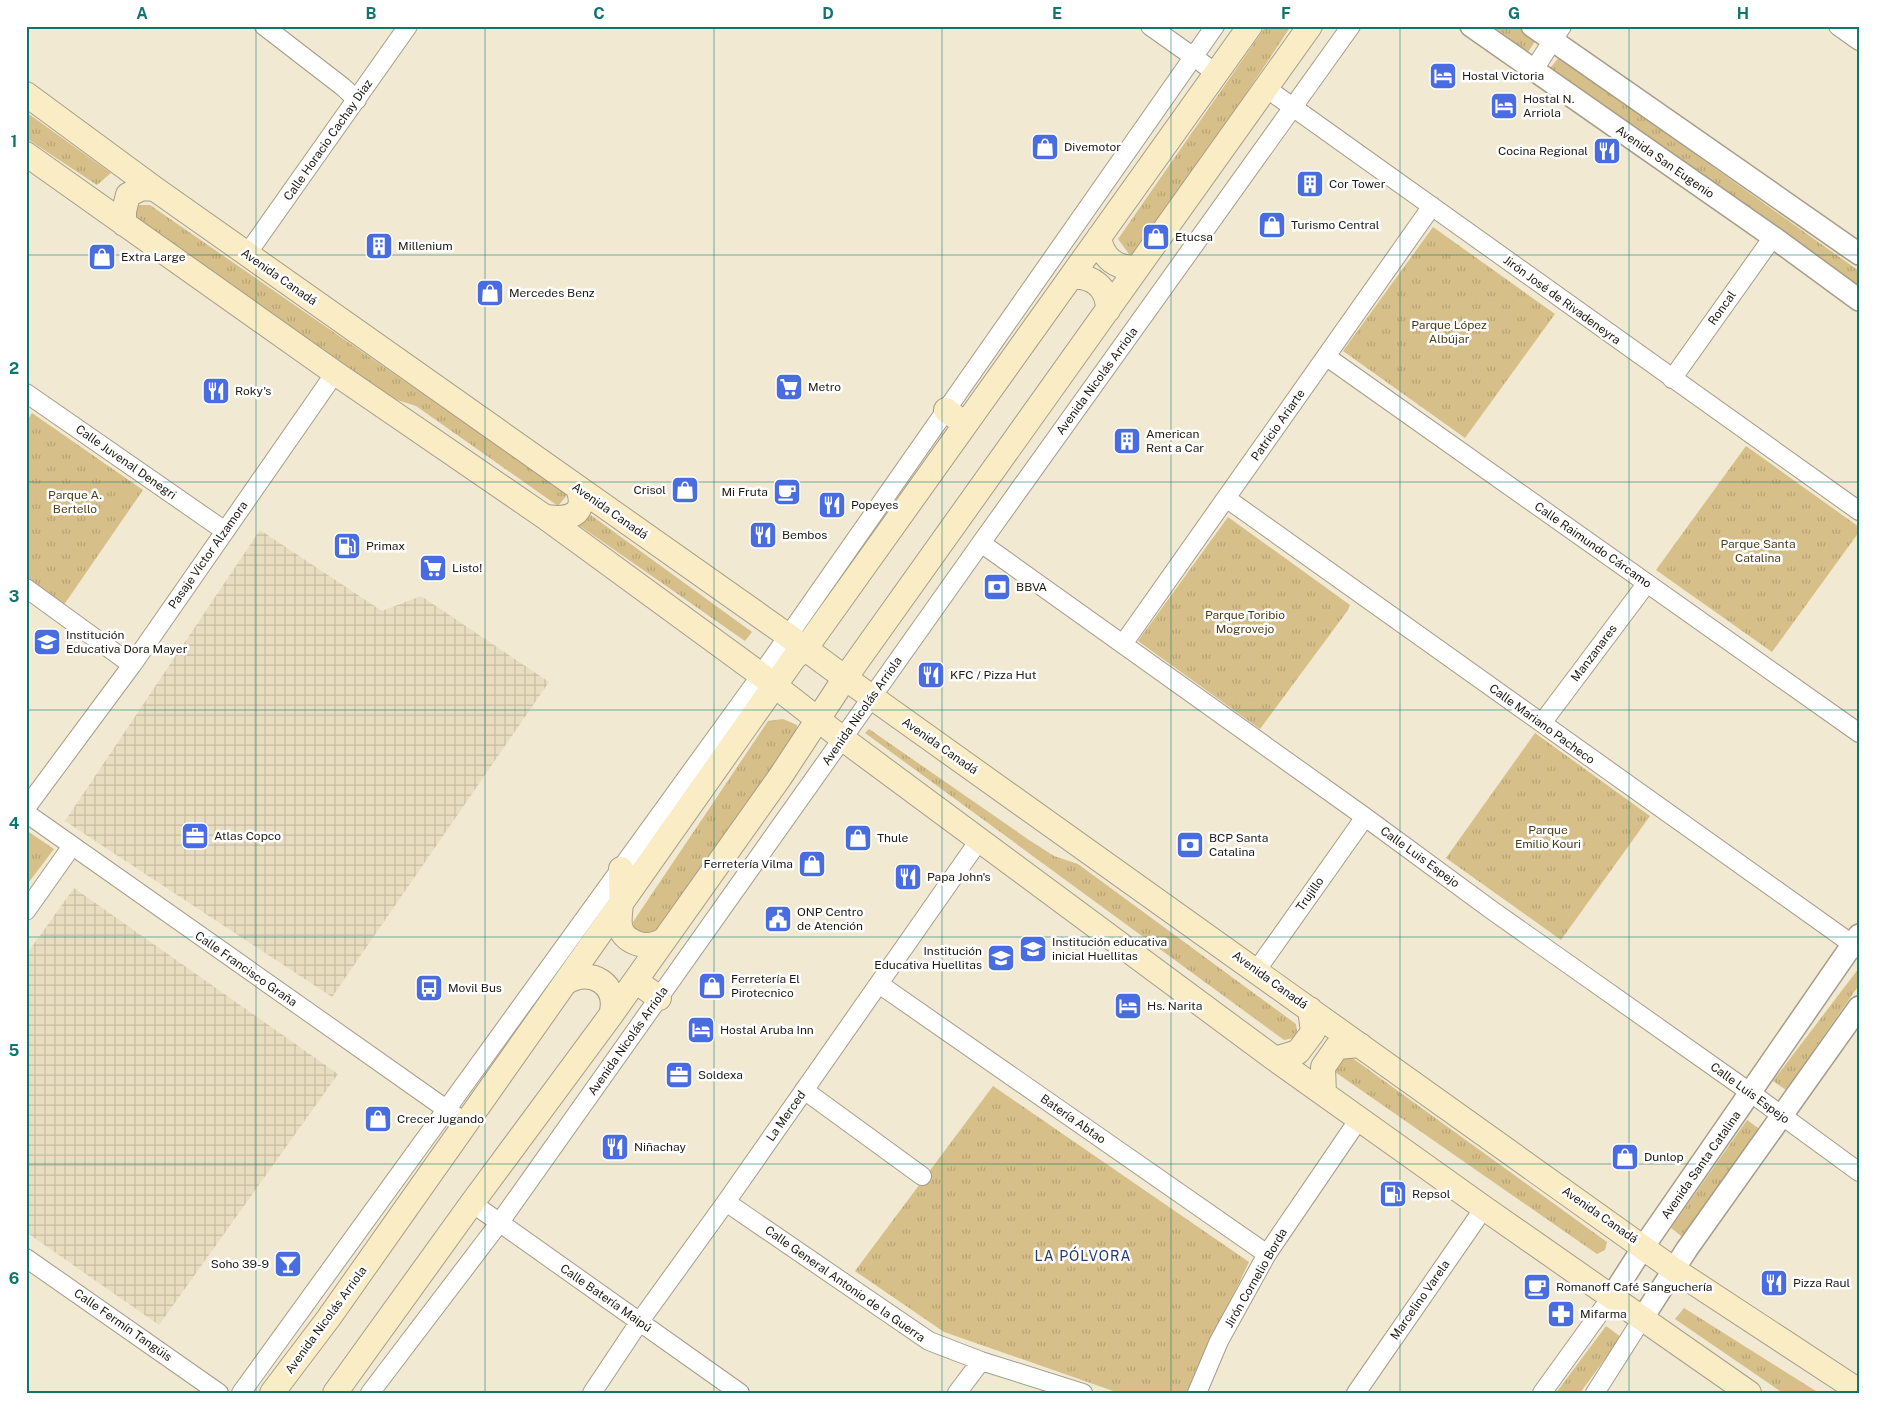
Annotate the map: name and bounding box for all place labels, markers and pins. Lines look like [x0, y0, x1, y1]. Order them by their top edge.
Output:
hotel icon: Hostal Victoria [1428, 61, 1458, 91]
place label: Hostal Victoria [1462, 69, 1544, 83]
hotel icon: Hostal N. Arriola [1489, 91, 1519, 121]
place label: Hostal N. Arriola [1523, 92, 1574, 120]
shop icon: Divemotor [1030, 132, 1060, 162]
restaurant icon: Cocina Regional [1592, 136, 1622, 166]
place label: Divemotor [1064, 140, 1121, 154]
place label: Cocina Regional [1498, 144, 1588, 158]
building icon: Cor Tower [1295, 169, 1325, 199]
place label: Cor Tower [1329, 177, 1386, 191]
shop icon: Turismo Central [1257, 210, 1287, 240]
place label: Turismo Central [1291, 218, 1380, 232]
shop icon: Etucsa [1141, 222, 1171, 252]
place label: Etucsa [1175, 230, 1213, 244]
building icon: Millenium [364, 231, 394, 261]
place label: Millenium [398, 239, 453, 253]
shop icon: Extra Large [87, 242, 117, 272]
place label: Extra Large [121, 250, 186, 264]
shop icon: Mercedes Benz [475, 278, 505, 308]
place label: Mercedes Benz [509, 286, 595, 300]
supermarket icon: Metro [774, 372, 804, 402]
restaurant icon: Roky's [201, 376, 231, 406]
place label: Metro [808, 380, 841, 394]
place label: Roky's [235, 384, 271, 398]
building icon: American Rent a Car [1112, 426, 1142, 456]
place label: American Rent a Car [1146, 427, 1204, 455]
shop icon: Crisol [670, 475, 700, 505]
cafe icon: Mi Fruta [772, 477, 802, 507]
place label: Crisol [634, 483, 666, 497]
place label: Mi Fruta [721, 485, 768, 499]
restaurant icon: Popeyes [817, 490, 847, 520]
place label: Popeyes [851, 498, 898, 512]
restaurant icon: Bembos [748, 520, 778, 550]
place label: Bembos [782, 528, 827, 542]
fuel station icon: Primax [332, 531, 362, 561]
place label: Primax [366, 539, 405, 553]
supermarket icon: Listo! [418, 553, 448, 583]
place label: Listo! [452, 561, 482, 575]
bank icon: BBVA [982, 572, 1012, 602]
place label: BBVA [1016, 580, 1048, 594]
school or university icon: Institución Educativa Dora Mayer [32, 627, 62, 657]
place label: Institución Educativa Dora Mayer [66, 628, 188, 656]
restaurant icon: KFC / Pizza Hut [916, 660, 946, 690]
place label: KFC / Pizza Hut [950, 668, 1037, 682]
office icon: Atlas Copco [180, 821, 210, 851]
shop icon: Thule [843, 823, 873, 853]
place label: Atlas Copco [214, 829, 281, 843]
bank icon: BCP Santa Catalina [1175, 830, 1205, 860]
place label: Thule [877, 831, 908, 845]
place label: BCP Santa Catalina [1209, 831, 1268, 859]
shop icon: Ferretería Vilma [797, 849, 827, 879]
place label: Ferretería Vilma [704, 857, 793, 871]
restaurant icon: Papa John's [893, 862, 923, 892]
place label: Papa John's [927, 870, 991, 884]
public building icon: ONP Centro de Atención [763, 904, 793, 934]
place label: ONP Centro de Atención [797, 905, 863, 933]
school or university icon: Institución educativa inicial Huellitas [1018, 934, 1048, 964]
place label: Institución educativa inicial Huellitas [1052, 935, 1167, 963]
school or university icon: Institución Educativa Huellitas [986, 943, 1016, 973]
place label: Institución Educativa Huellitas [874, 944, 982, 972]
shop icon: Ferretería El Pirotecnico [697, 971, 727, 1001]
place label: Ferretería El Pirotecnico [731, 972, 800, 1000]
bus stop icon: Movil Bus [414, 973, 444, 1003]
place label: Movil Bus [448, 981, 502, 995]
hotel icon: Hs. Narita [1113, 991, 1143, 1021]
place label: Hs. Narita [1147, 999, 1202, 1013]
hotel icon: Hostal Aruba Inn [686, 1015, 716, 1045]
place label: Hostal Aruba Inn [720, 1023, 814, 1037]
office icon: Soldexa [664, 1060, 694, 1090]
place label: Soldexa [698, 1068, 743, 1082]
shop icon: Crecer Jugando [363, 1104, 393, 1134]
place label: Crecer Jugando [397, 1112, 484, 1126]
restaurant icon: Niñachay [600, 1132, 630, 1162]
place label: Niñachay [634, 1140, 686, 1154]
shop icon: Dunlop [1610, 1142, 1640, 1172]
place label: Dunlop [1644, 1150, 1684, 1164]
fuel station icon: Repsol [1378, 1179, 1408, 1209]
place label: Repsol [1412, 1187, 1451, 1201]
bar icon: Soho 39-9 [273, 1249, 303, 1279]
place label: Soho 39-9 [211, 1257, 269, 1271]
restaurant icon: Pizza Raul [1759, 1268, 1789, 1298]
cafe icon: Romanoff Café Sanguchería [1522, 1272, 1552, 1302]
place label: Pizza Raul [1793, 1276, 1851, 1290]
place label: Romanoff Café Sanguchería [1556, 1280, 1712, 1294]
pharmacy icon: Mifarma [1546, 1299, 1576, 1329]
place label: Mifarma [1580, 1307, 1627, 1321]

